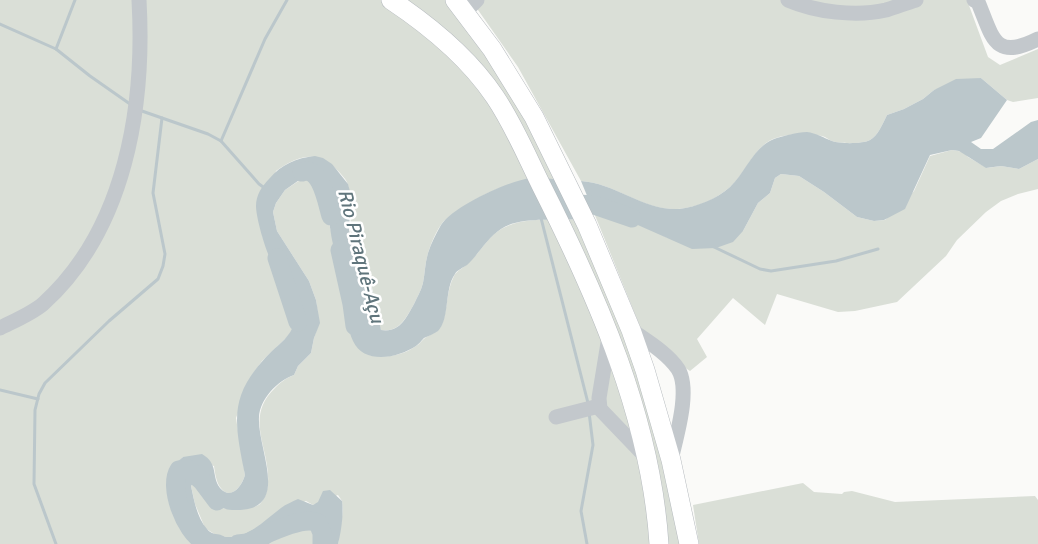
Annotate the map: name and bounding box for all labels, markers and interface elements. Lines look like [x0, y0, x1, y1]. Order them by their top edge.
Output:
water label: Rio Piraquê-Açu [332, 186, 390, 327]

